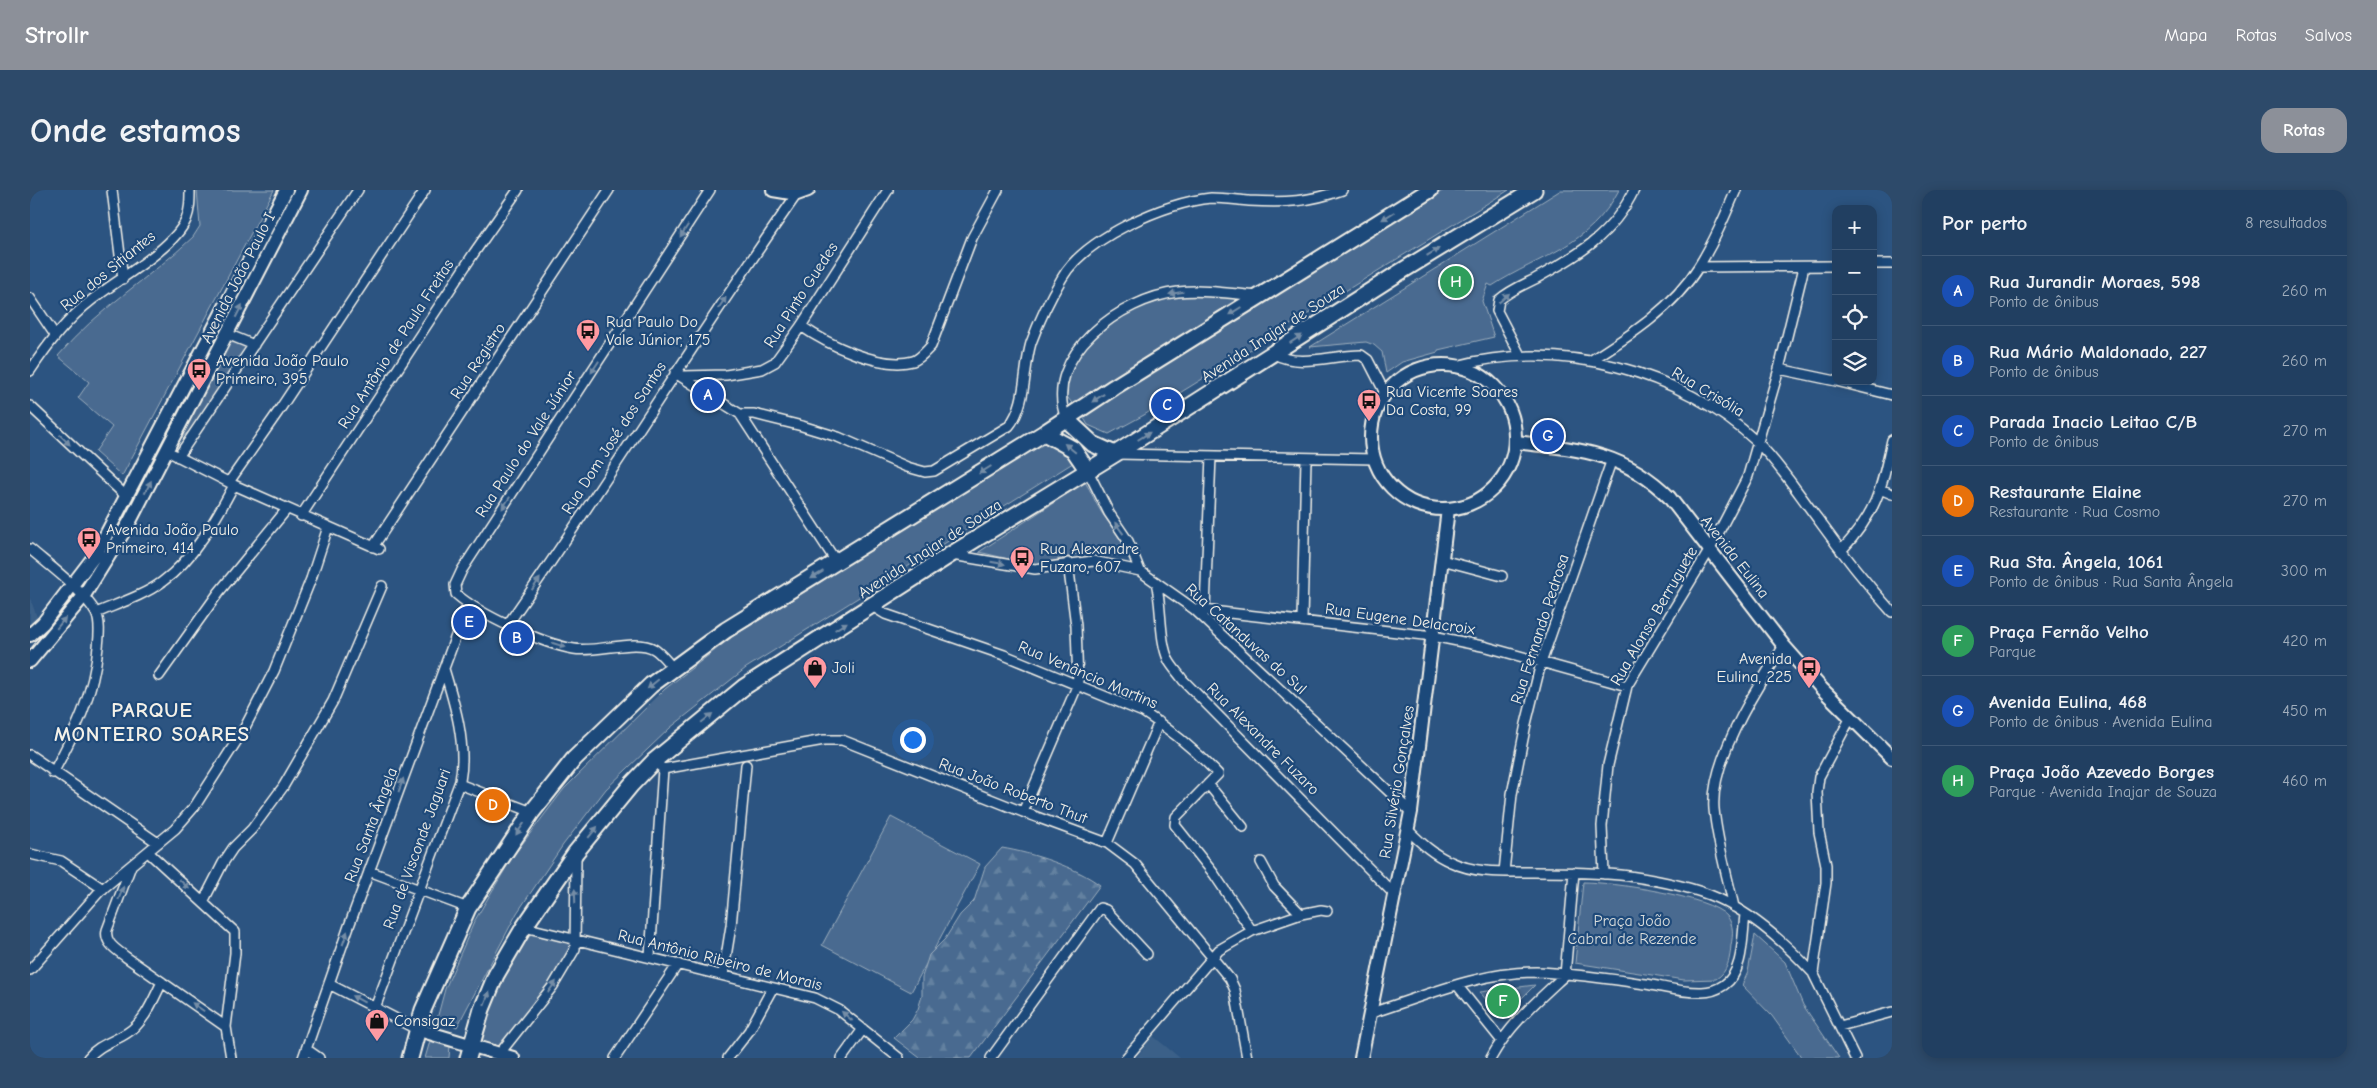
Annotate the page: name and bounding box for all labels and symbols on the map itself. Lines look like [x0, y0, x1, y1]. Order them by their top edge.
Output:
street label: Avenida João Paulo I [197, 210, 279, 346]
one-way arrow [1382, 211, 1395, 220]
one-way arrow [679, 224, 689, 237]
street label: Rua dos Sitiantes [57, 227, 159, 315]
street label: Rua Pinto Guedes [760, 239, 842, 351]
one-way arrow [1426, 247, 1440, 256]
street label: Rua Antônio de Paula Freitas [335, 256, 458, 432]
pin: H [1440, 263, 1472, 301]
street label: Avenida Inajar de Souza [1198, 280, 1348, 386]
one-way arrow [1167, 290, 1183, 298]
one-way arrow [1498, 292, 1510, 303]
one-way arrow [717, 296, 726, 309]
one-way arrow [235, 304, 243, 319]
one-way arrow [1229, 306, 1242, 316]
place label: Rua Paulo Do Vale Júnior, 175 [606, 313, 711, 349]
bus stop icon: Rua Paulo Do Vale Júnior, 175 [575, 318, 601, 352]
street label: Rua Registro [447, 320, 509, 402]
one-way arrow [1289, 335, 1303, 344]
place label: Avenida João Paulo Primeiro, 395 [216, 352, 349, 388]
bus stop icon: Avenida João Paulo Primeiro, 395 [186, 357, 212, 391]
street label: Rua Dom José dos Santos [558, 358, 670, 518]
one-way arrow [590, 360, 599, 373]
street label: Rua Crisólia [1668, 363, 1748, 421]
street label: Rua Paulo do Vale Júnior [472, 367, 581, 521]
pin: A [692, 376, 724, 414]
place label: Rua Vicente Soares Da Costa, 99 [1386, 383, 1518, 419]
pin: C [1151, 386, 1183, 424]
bus stop icon: Rua Vicente Soares Da Costa, 99 [1356, 388, 1382, 422]
one-way arrow [1091, 393, 1105, 403]
pin: G [1532, 417, 1564, 455]
one-way arrow [1137, 431, 1151, 440]
one-way arrow [59, 434, 71, 446]
one-way arrow [1064, 442, 1077, 453]
one-way arrow [978, 466, 991, 475]
one-way arrow [144, 479, 152, 494]
one-way arrow [501, 496, 510, 509]
street label: Avenida Inajar de Souza [855, 496, 1005, 602]
street label: Avenida Eulina [1697, 512, 1773, 602]
place label: Avenida João Paulo Primeiro, 414 [106, 521, 239, 557]
one-way arrow [1113, 522, 1124, 535]
bus stop icon: Avenida João Paulo Primeiro, 414 [76, 526, 102, 560]
place label: Rua Alexandre Fuzaro, 607 [1040, 540, 1139, 576]
street label: Rua Alonso Berruguete [1607, 543, 1701, 689]
bus stop icon: Rua Alexandre Fuzaro, 607 [1009, 545, 1035, 579]
street label: Rua Fernando Pedrosa [1507, 552, 1573, 706]
one-way arrow [991, 560, 1007, 568]
one-way arrow [811, 570, 824, 579]
one-way arrow [531, 577, 541, 591]
street label: Rua Catanduvas do Sul [1182, 580, 1310, 698]
street label: Rua Eugene Delacroix [1324, 600, 1477, 638]
pin: E [453, 603, 485, 641]
one-way arrow [56, 617, 66, 630]
pin: B [501, 619, 533, 657]
one-way arrow [834, 621, 848, 631]
street label: Rua Venâncio Martins [1016, 637, 1161, 713]
one-way arrow [552, 642, 567, 650]
place label: Avenida Eulina, 225 [1717, 650, 1792, 686]
shop icon: Joli [802, 655, 828, 689]
bus stop icon: Avenida Eulina, 225 [1796, 655, 1822, 689]
place label: Joli [832, 659, 855, 677]
one-way arrow [647, 678, 659, 689]
street label: Rua Alexandre Fuzaro [1203, 679, 1323, 799]
district label: PARQUE MONTEIRO SOARES [54, 698, 250, 746]
street label: Rua Silvério Gonçalves [1376, 704, 1418, 860]
one-way arrow [700, 712, 713, 723]
your location [900, 727, 926, 753]
street label: Rua João Roberto Thut [936, 754, 1090, 828]
street label: Rua Santa Ângela [340, 765, 401, 885]
street label: Rua de Visconde Jaguari [380, 766, 454, 932]
one-way arrow [398, 778, 406, 793]
pin: D [477, 786, 509, 824]
one-way arrow [515, 822, 525, 836]
one-way arrow [587, 826, 598, 839]
one-way arrow [178, 878, 190, 890]
one-way arrow [117, 885, 125, 900]
one-way arrow [570, 887, 578, 903]
park label: Praça João Cabral de Rezende [1568, 912, 1696, 948]
street label: Rua Antônio Ribeiro de Morais [616, 926, 824, 994]
one-way arrow [342, 930, 349, 945]
one-way arrow [547, 980, 557, 994]
pin: F [1487, 982, 1519, 1020]
one-way arrow [483, 990, 491, 1005]
one-way arrow [350, 995, 365, 1003]
one-way arrow [191, 1002, 205, 1012]
shop icon: Consigaz [364, 1008, 390, 1042]
one-way arrow [841, 1011, 854, 1022]
place label: Consigaz [394, 1012, 455, 1030]

